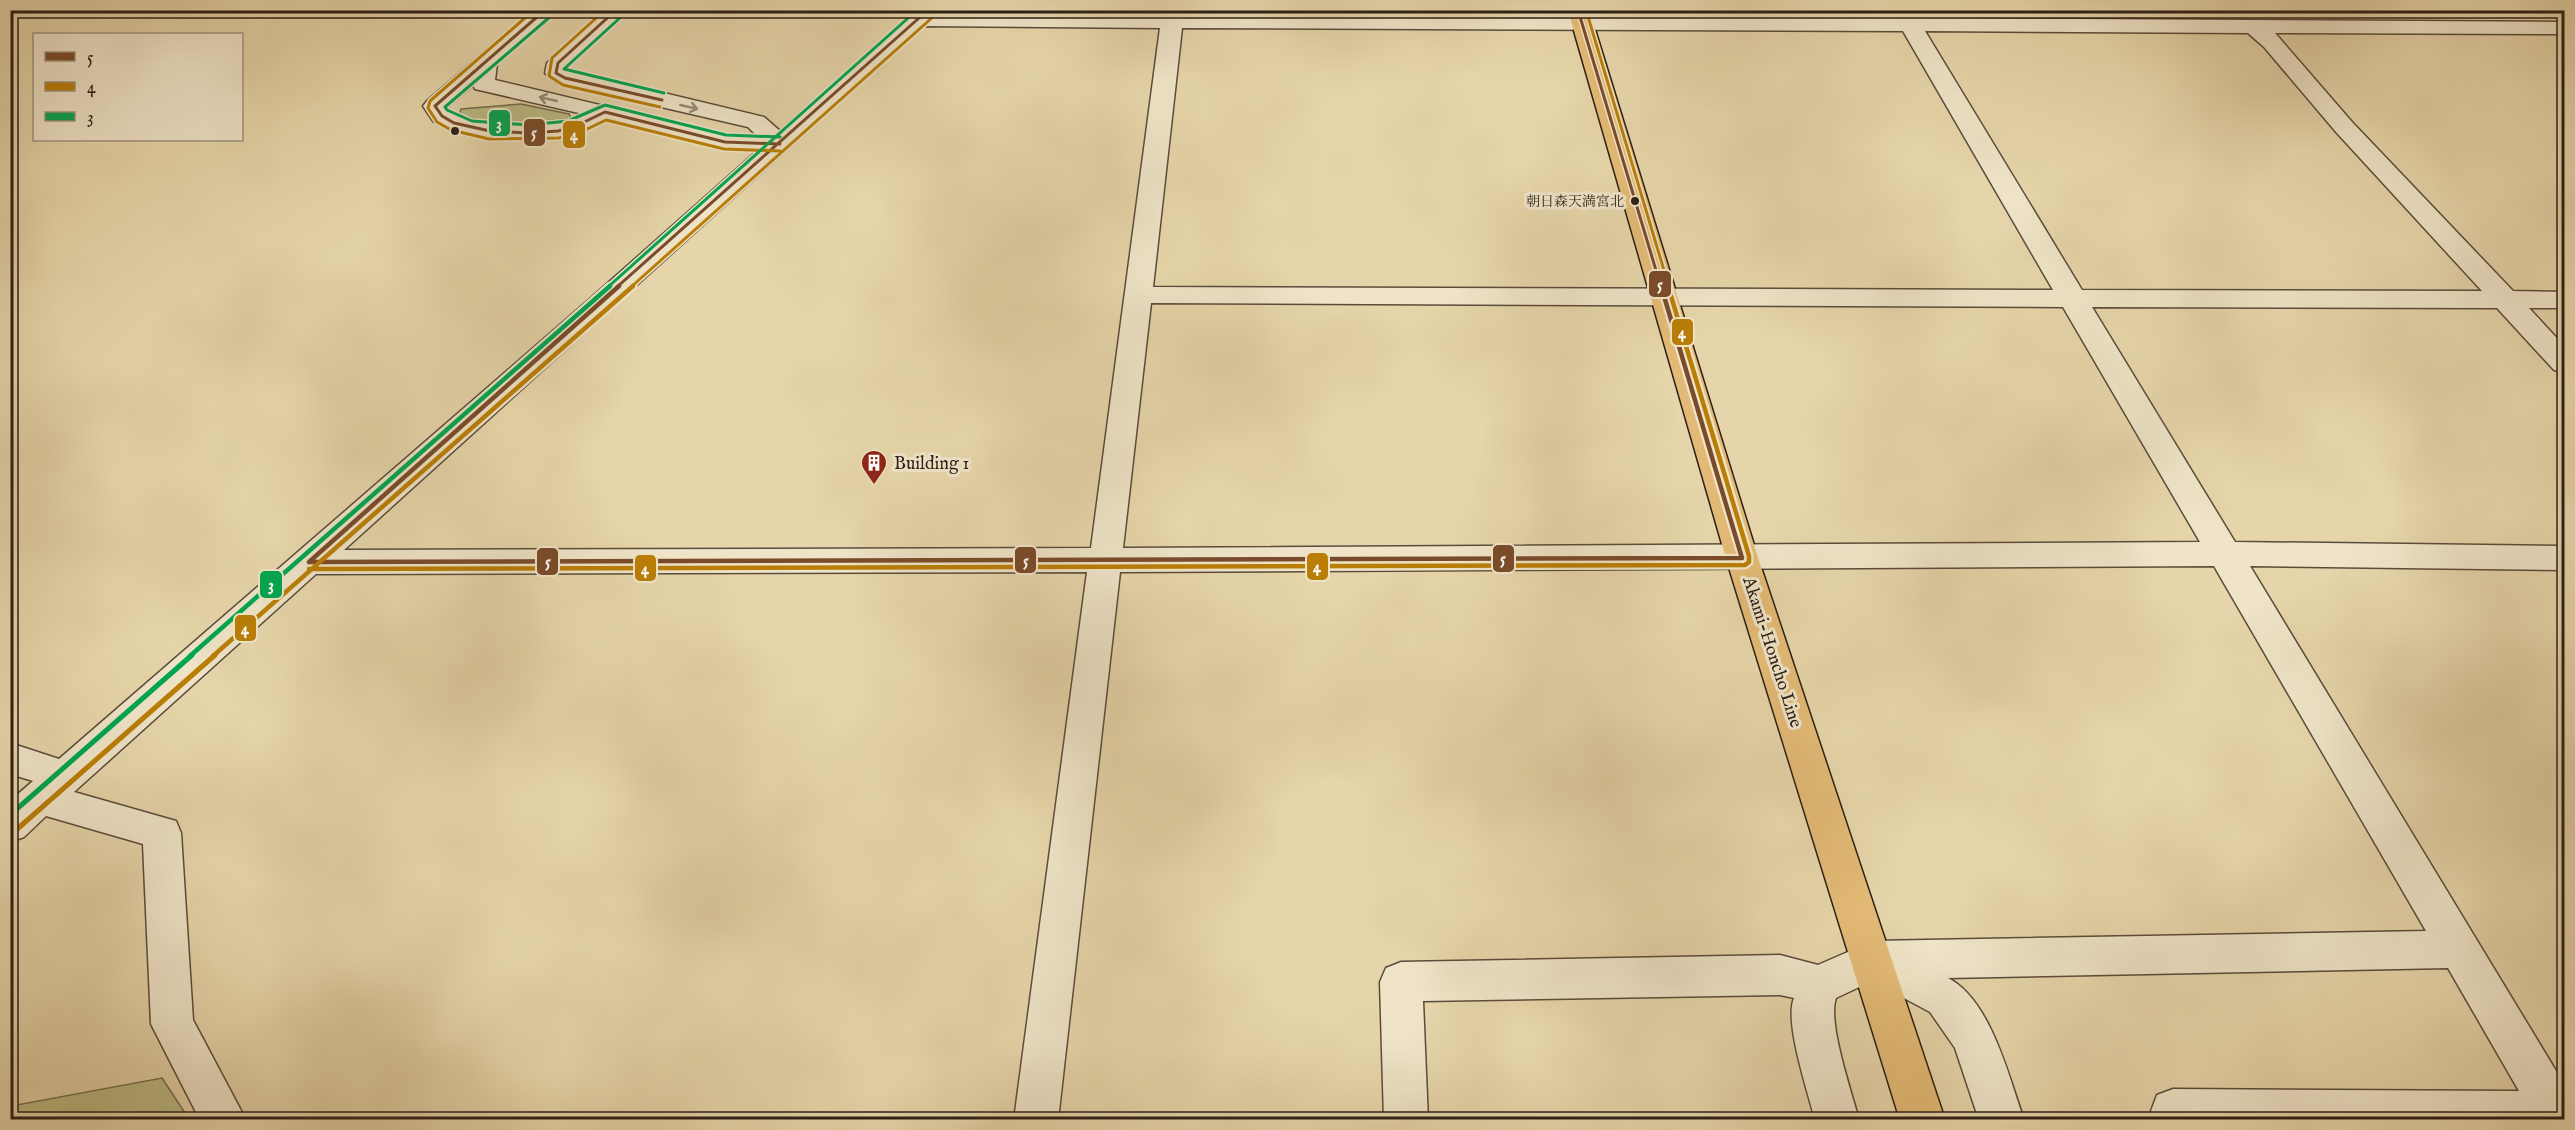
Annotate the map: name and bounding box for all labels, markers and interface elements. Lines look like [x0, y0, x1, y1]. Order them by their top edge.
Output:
legend [33, 33, 243, 141]
text: 5 [87, 47, 94, 70]
text: 4 [87, 77, 96, 100]
one-way arrow [539, 93, 559, 104]
one-way arrow [679, 101, 698, 113]
text: 3 [87, 107, 94, 130]
line badge: 3 [488, 109, 511, 137]
text: 3 [496, 115, 502, 135]
line badge: 5 [523, 118, 546, 147]
line badge: 4 [562, 120, 586, 149]
text: 5 [531, 124, 537, 144]
unlabelled marker [449, 125, 461, 137]
text: 4 [570, 126, 579, 146]
place label: 朝日森天満宮北 [1526, 193, 1624, 211]
marker: 朝日森天満宮北 [1629, 195, 1641, 207]
line badge: 5 [1648, 270, 1672, 298]
text: 5 [1657, 276, 1663, 296]
line badge: 4 [1671, 318, 1694, 346]
text: 4 [1678, 324, 1687, 344]
building icon: Building 1 [859, 448, 889, 486]
place label: Building 1 [894, 453, 969, 476]
line badge: 5 [1492, 544, 1515, 573]
line badge: 5 [1014, 546, 1037, 574]
line badge: 5 [536, 547, 559, 576]
text: 5 [1500, 550, 1506, 570]
text: 5 [1023, 552, 1029, 572]
line badge: 4 [1306, 552, 1329, 581]
text: 5 [545, 553, 551, 573]
line badge: 4 [634, 554, 657, 582]
text: 4 [1313, 558, 1322, 578]
text: 4 [641, 560, 650, 580]
line badge: 3 [259, 570, 283, 599]
street label: Akami-Honcho Line [1736, 573, 1807, 731]
text: 3 [268, 576, 274, 596]
line badge: 4 [234, 614, 257, 642]
text: 4 [241, 620, 250, 640]

